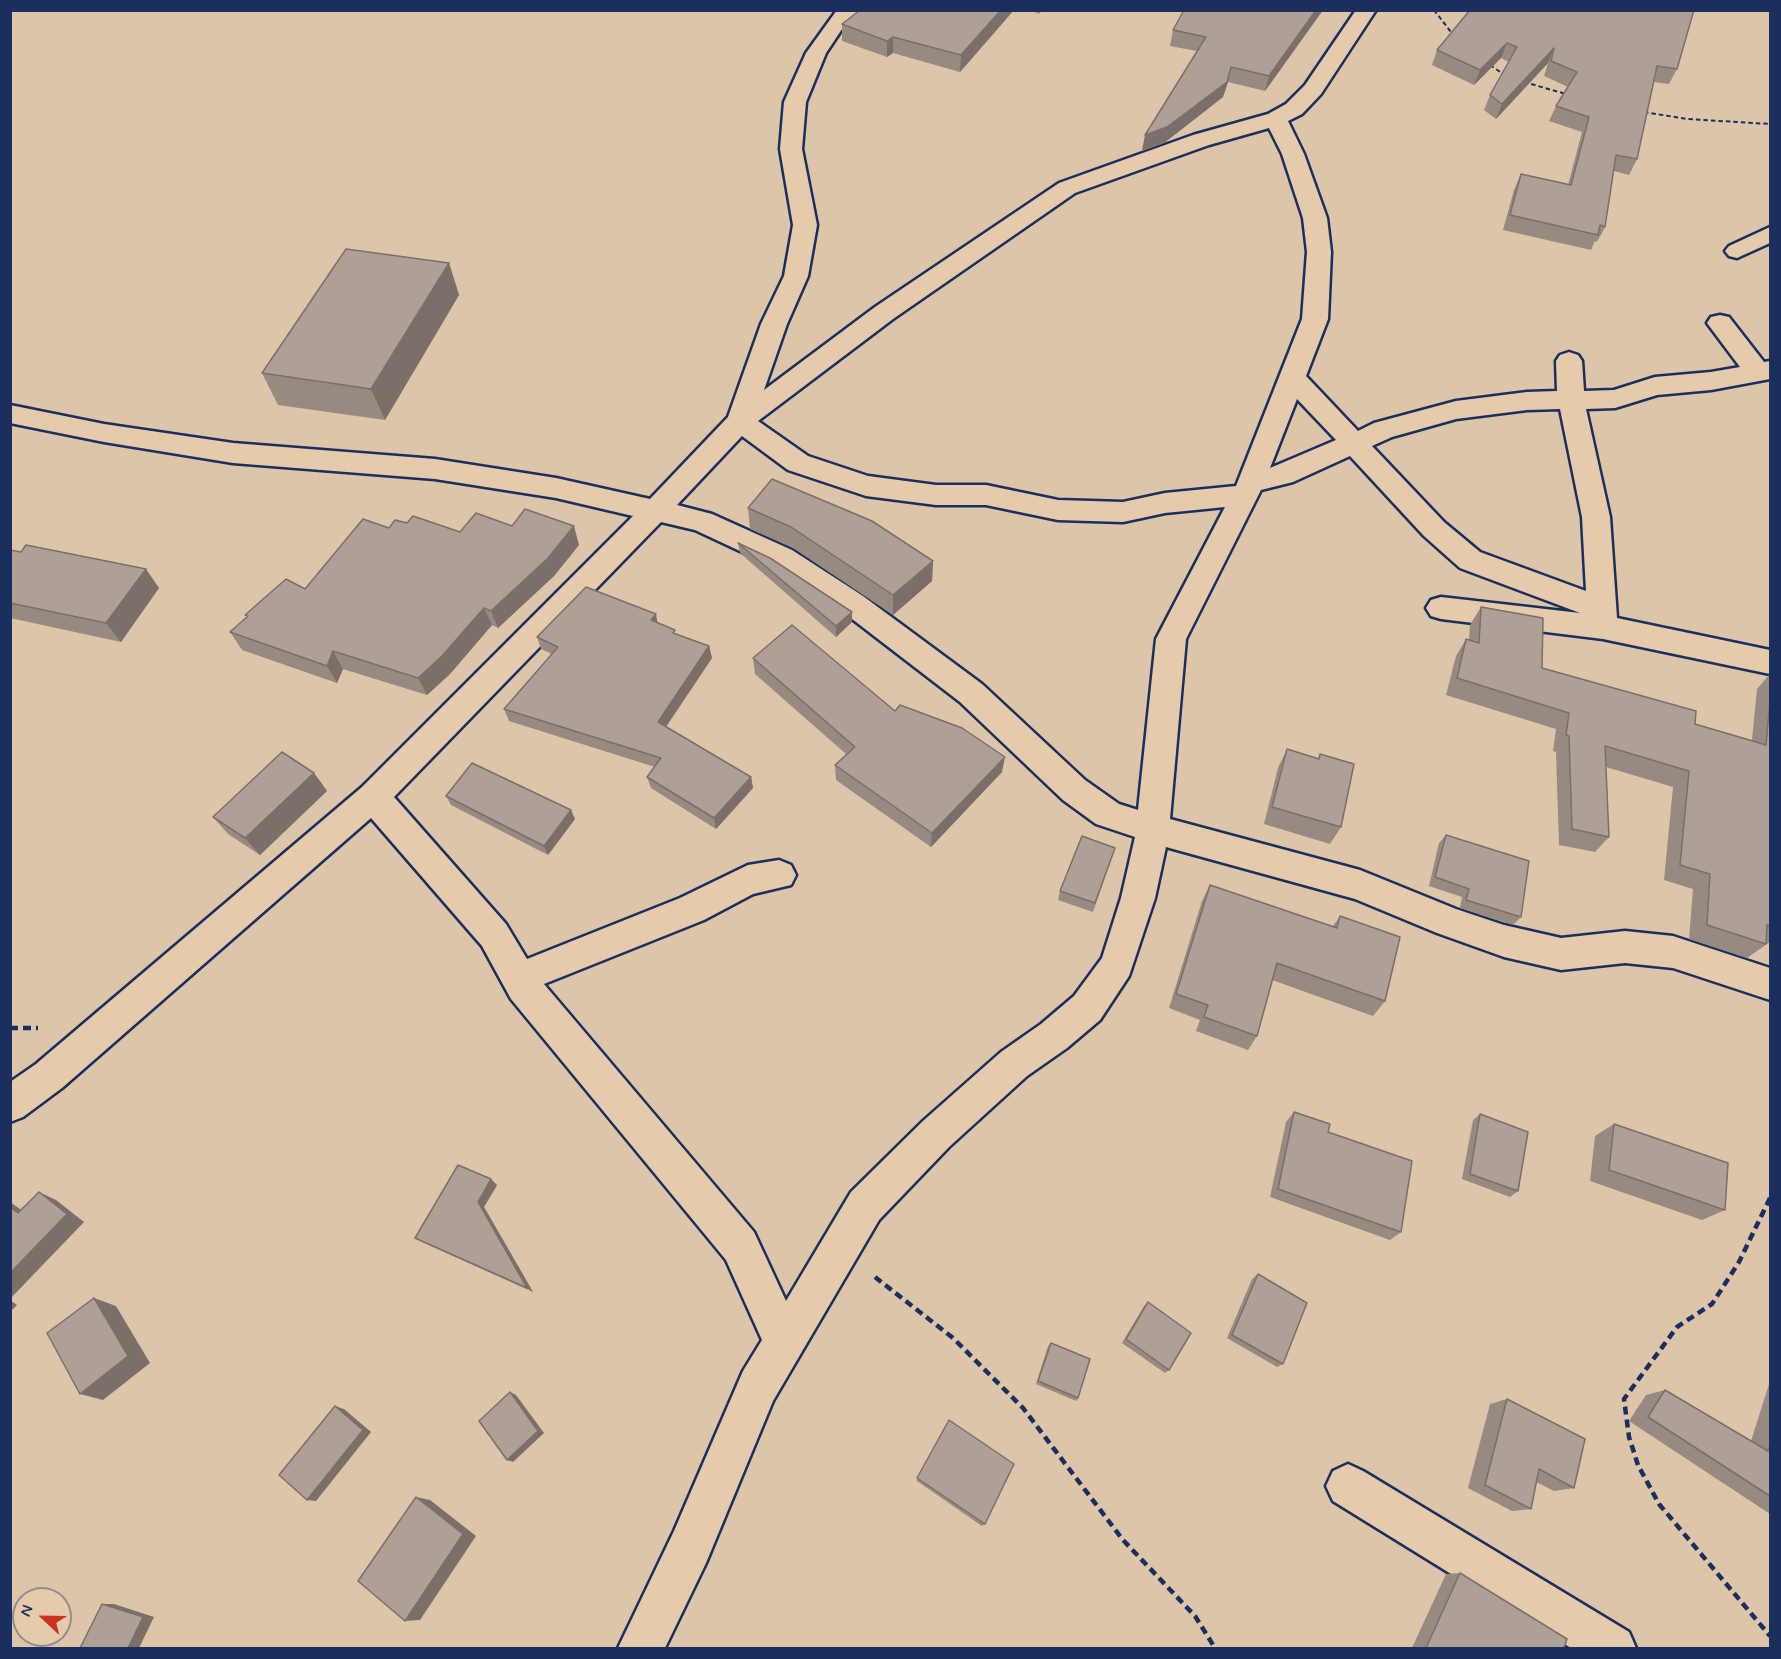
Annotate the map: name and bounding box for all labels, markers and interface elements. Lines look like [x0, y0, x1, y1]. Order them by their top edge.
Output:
north arrow [12, 1587, 72, 1647]
text: N [15, 1602, 38, 1620]

